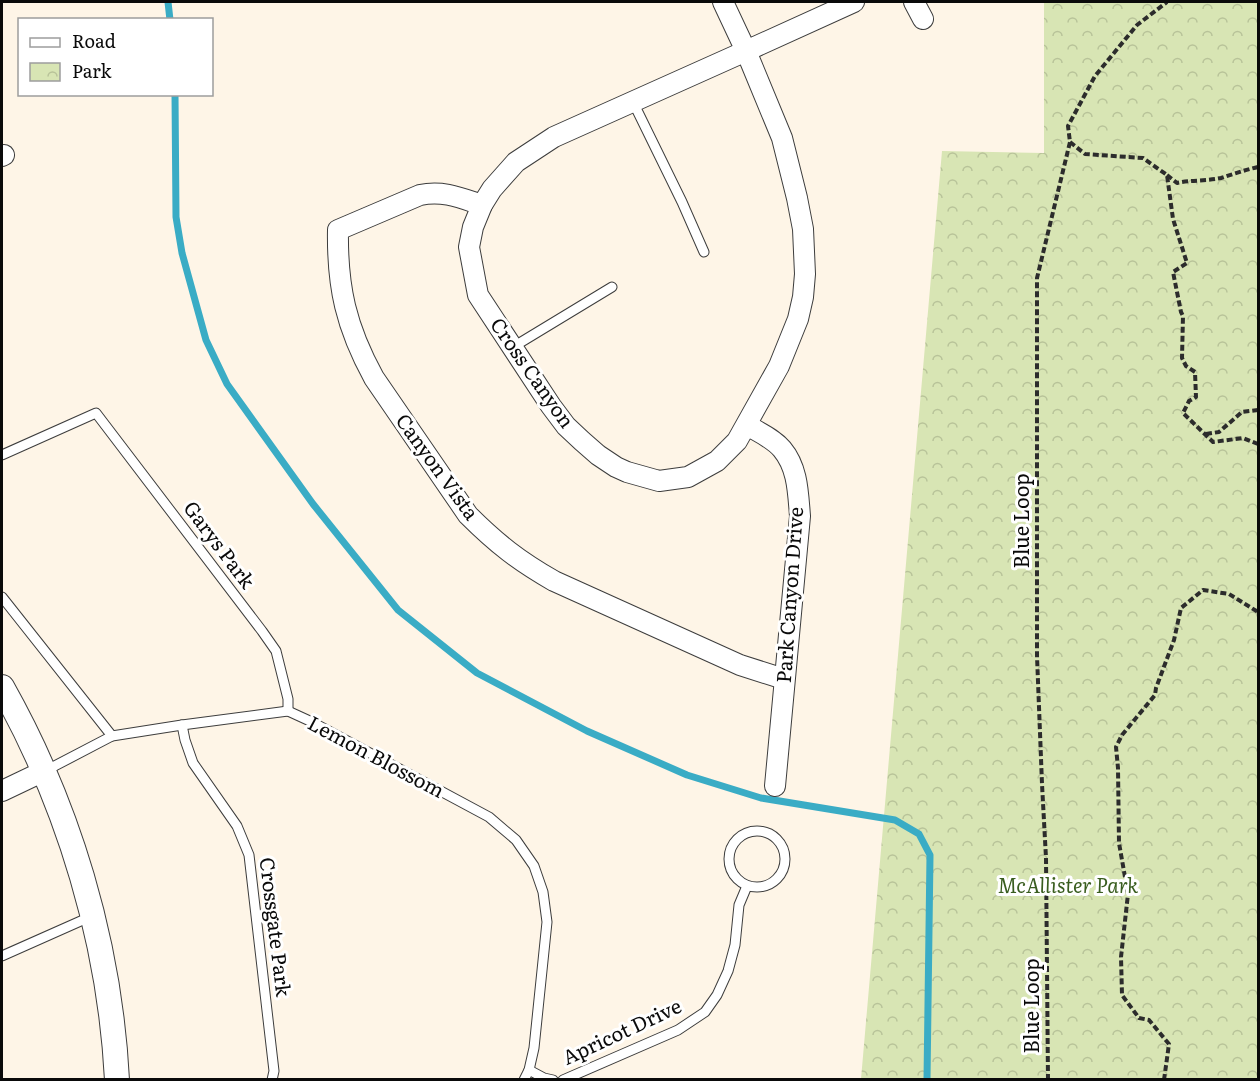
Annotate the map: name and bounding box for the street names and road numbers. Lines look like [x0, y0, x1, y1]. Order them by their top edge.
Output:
street label: Cross Canyon [484, 310, 583, 433]
street label: Canyon Vista [390, 406, 488, 525]
street label: Blue Loop [1005, 474, 1035, 568]
street label: Garys Park [178, 494, 264, 595]
street label: Park Canyon Drive [767, 506, 809, 684]
street label: Lemon Blossom [303, 707, 451, 804]
street label: Crossgate Park [254, 855, 301, 999]
street label: Blue Loop [1015, 959, 1045, 1053]
street label: Apricot Drive [557, 989, 686, 1071]

